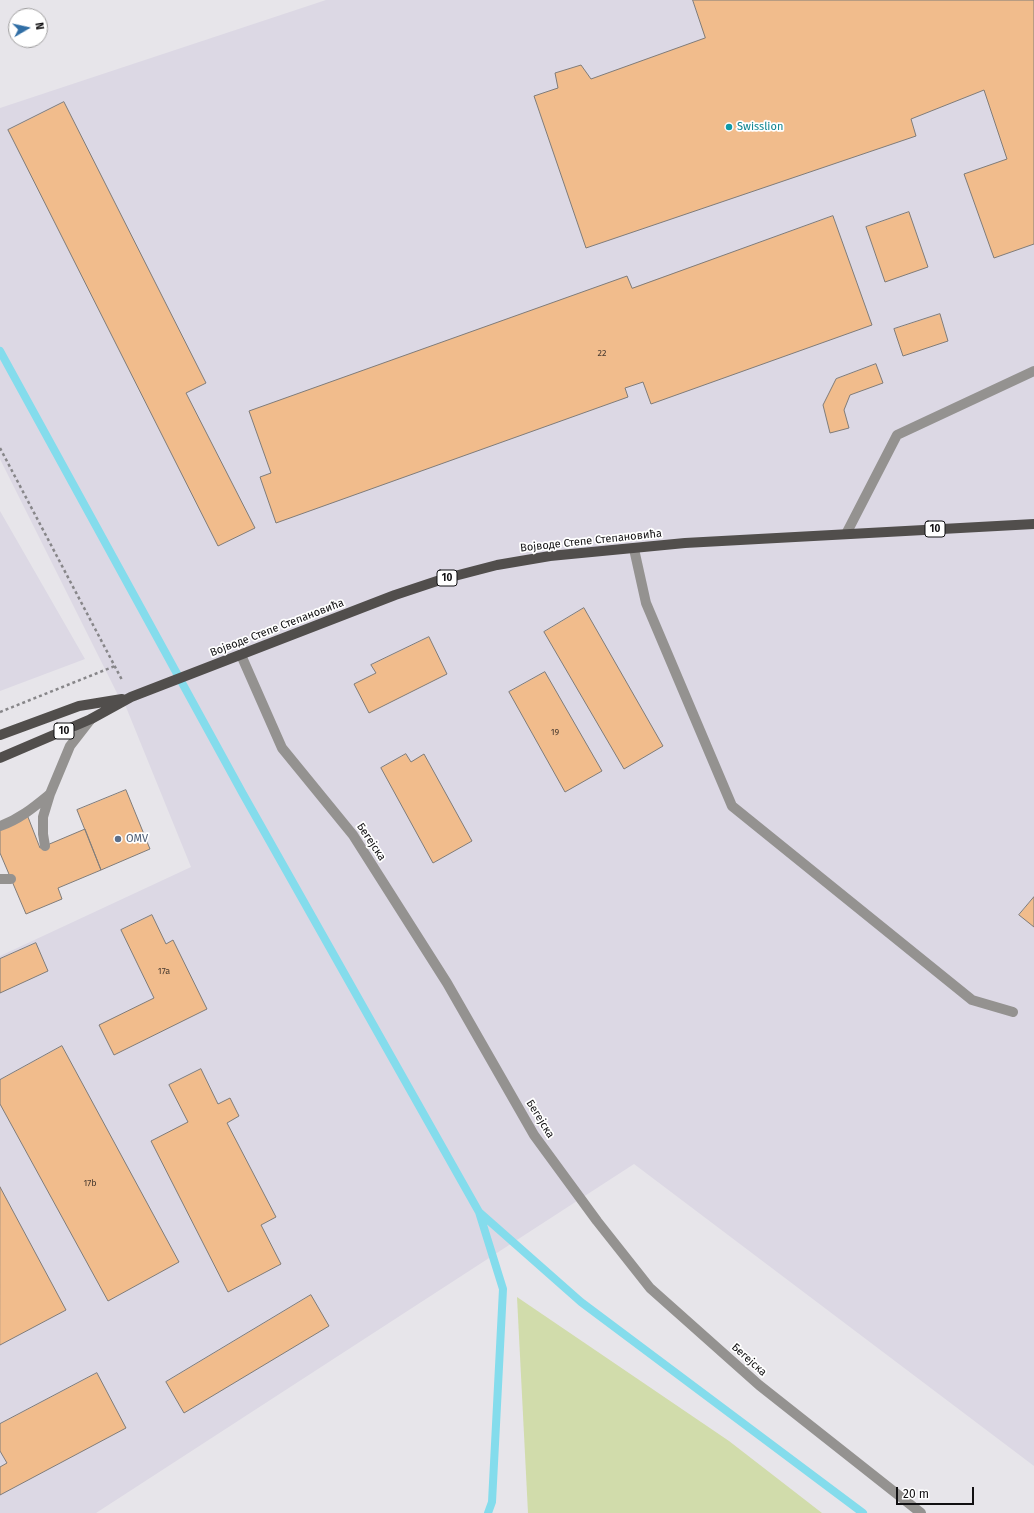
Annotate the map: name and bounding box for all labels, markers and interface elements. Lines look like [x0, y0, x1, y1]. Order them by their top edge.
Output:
north arrow [8, 8, 48, 48]
text: N [32, 22, 46, 31]
place label: Swisslion [737, 120, 783, 134]
marker: Swisslion [724, 122, 734, 132]
house number: 22 [598, 348, 606, 358]
road number: 10 [925, 521, 945, 537]
street label: Војводе Степе Степановића [520, 527, 662, 555]
road number: 10 [437, 570, 457, 586]
street label: Војводе Степе Степановића [208, 596, 346, 660]
road number: 10 [54, 723, 74, 739]
house number: 19 [551, 727, 559, 737]
street label: Бегејска [354, 821, 388, 863]
place label: OMV [126, 832, 148, 846]
marker: OMV [113, 834, 123, 844]
house number: 17a [158, 966, 170, 976]
street label: Бегејска [523, 1097, 557, 1141]
house number: 17b [83, 1178, 97, 1188]
street label: Бегејска [729, 1341, 769, 1379]
scale bar [898, 1479, 976, 1505]
text: 20 m [903, 1487, 929, 1501]

